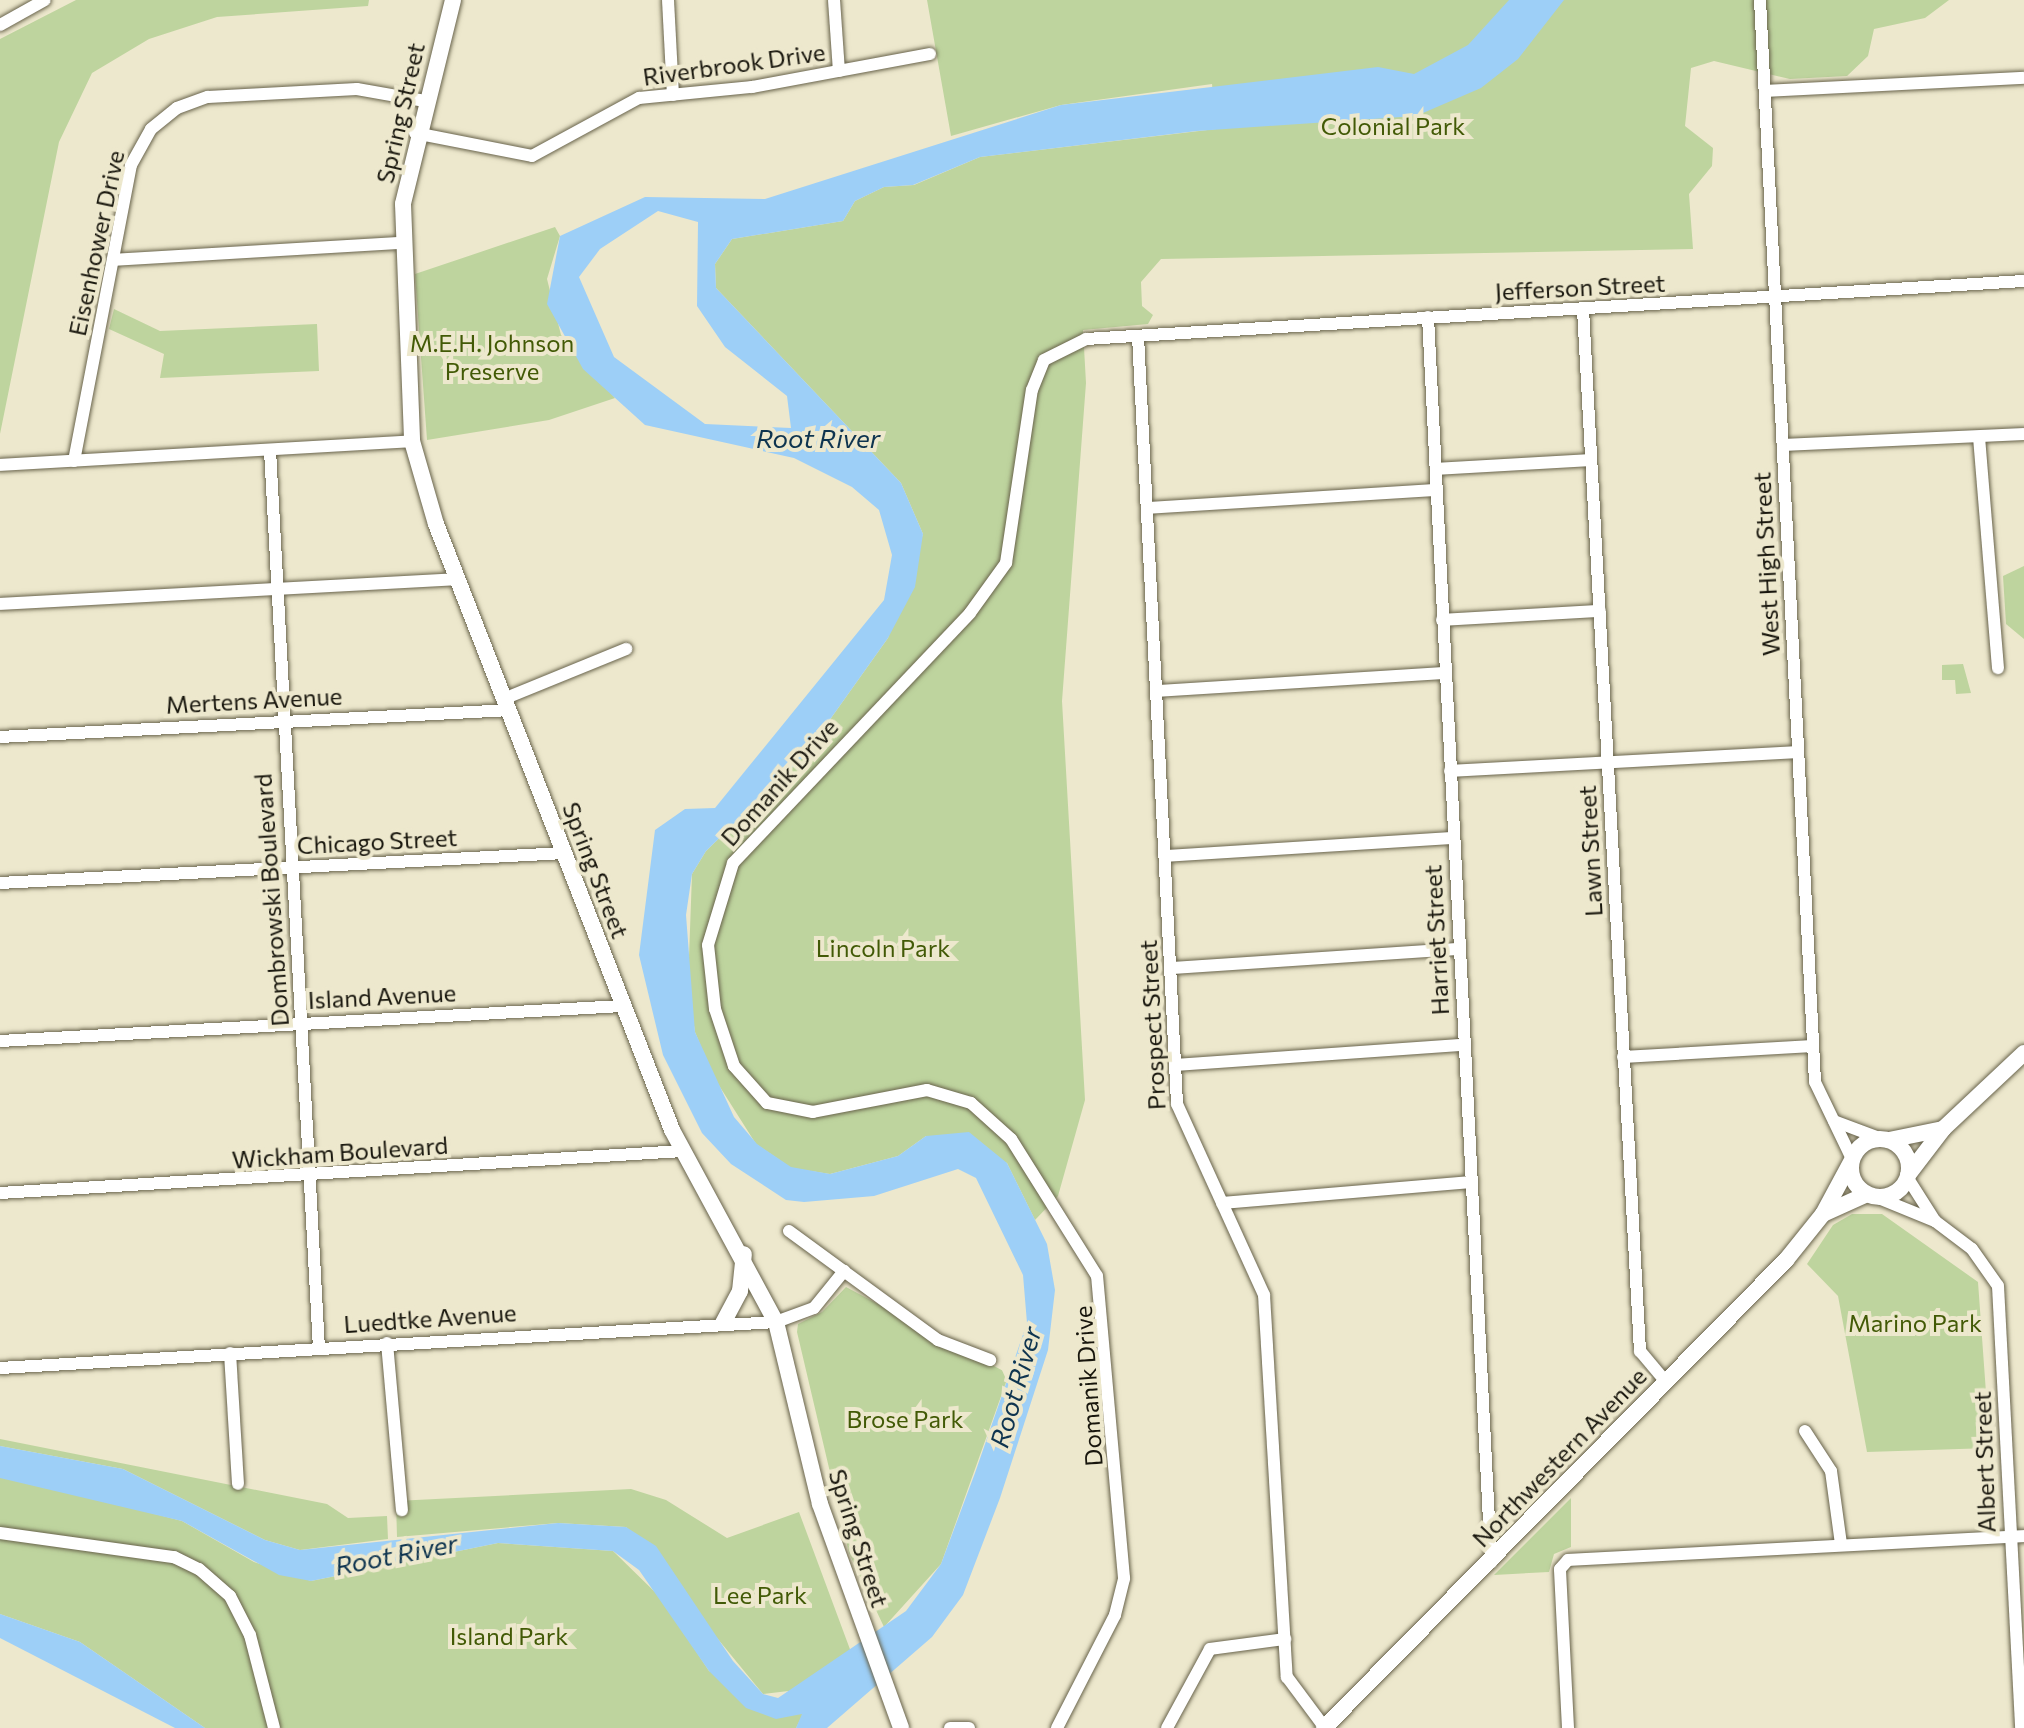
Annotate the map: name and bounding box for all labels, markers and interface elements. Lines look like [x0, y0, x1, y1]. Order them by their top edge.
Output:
street label: Riverbrook Drive [641, 37, 827, 91]
street label: Spring Street [370, 40, 430, 186]
park label: Colonial Park [1321, 112, 1465, 140]
street label: Eisenhower Drive [62, 148, 130, 338]
street label: Jefferson Street [1494, 268, 1666, 306]
park label: M.E.H. Johnson Preserve [410, 329, 574, 385]
water label: Root River [756, 422, 880, 454]
street label: West High Street [1747, 471, 1785, 657]
street label: Mertens Avenue [165, 681, 343, 719]
street label: Domanik Drive [714, 713, 844, 851]
street label: Dombrowski Boulevard [248, 773, 294, 1027]
street label: Lawn Street [1572, 785, 1608, 917]
street label: Spring Street [557, 798, 635, 942]
street label: Chicago Street [296, 822, 458, 860]
street label: Harriet Street [1418, 864, 1454, 1016]
park label: Lincoln Park [816, 934, 950, 962]
street label: Prospect Street [1133, 939, 1171, 1111]
street label: Island Avenue [307, 978, 457, 1014]
street label: Wickham Boulevard [231, 1130, 449, 1174]
street label: Luedtke Avenue [343, 1298, 517, 1338]
street label: Domanik Drive [1068, 1305, 1108, 1467]
park label: Marino Park [1848, 1309, 1982, 1337]
water label: Root River [983, 1323, 1047, 1451]
street label: Northwestern Avenue [1466, 1361, 1652, 1553]
street label: Albert Street [1967, 1391, 2001, 1533]
park label: Brose Park [846, 1405, 964, 1433]
street label: Spring Street [823, 1465, 895, 1611]
water label: Root River [332, 1527, 460, 1581]
park label: Lee Park [713, 1581, 807, 1609]
park label: Island Park [450, 1622, 568, 1650]

